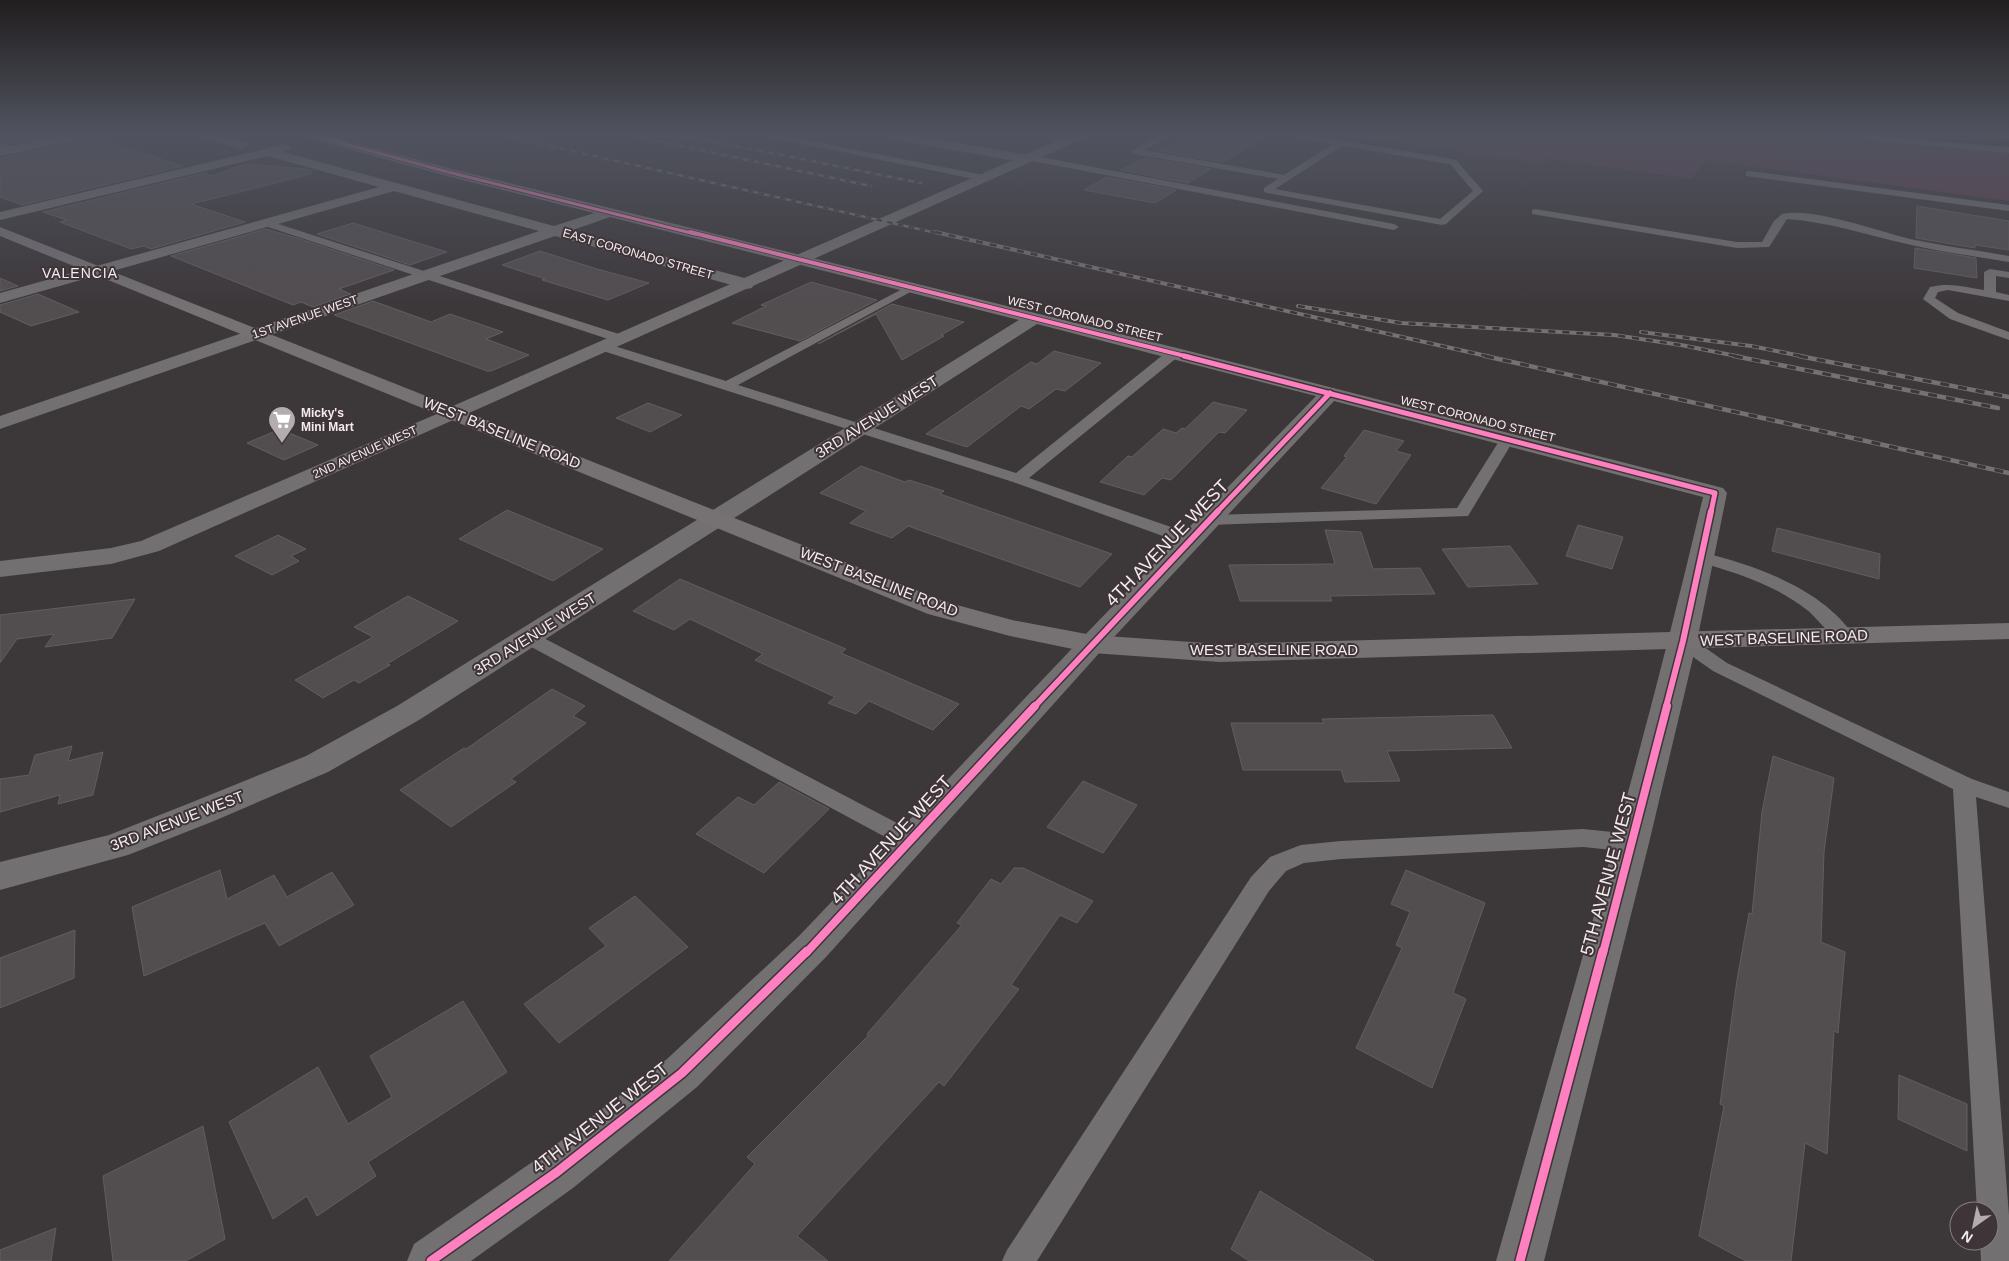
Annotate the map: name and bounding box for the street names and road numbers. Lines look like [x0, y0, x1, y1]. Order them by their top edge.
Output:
street label: EAST CORONADO STREET [561, 226, 715, 282]
street label: 1ST AVENUE WEST [250, 292, 360, 342]
street label: WEST CORONADO STREET [1006, 293, 1165, 345]
street label: 3RD AVENUE WEST [812, 372, 941, 461]
street label: WEST BASELINE ROAD [421, 393, 583, 472]
street label: WEST CORONADO STREET [1399, 393, 1558, 445]
street label: 2ND AVENUE WEST [310, 422, 420, 481]
street label: 4TH AVENUE WEST [1102, 476, 1232, 610]
street label: WEST BASELINE ROAD [798, 543, 961, 620]
street label: 3RD AVENUE WEST [470, 589, 599, 678]
street label: WEST BASELINE ROAD [1700, 626, 1868, 649]
street label: WEST BASELINE ROAD [1190, 641, 1358, 658]
street label: 4TH AVENUE WEST [826, 772, 956, 908]
street label: 3RD AVENUE WEST [108, 787, 246, 854]
street label: 5TH AVENUE WEST [1577, 790, 1639, 958]
street label: 4TH AVENUE WEST [528, 1058, 672, 1178]

